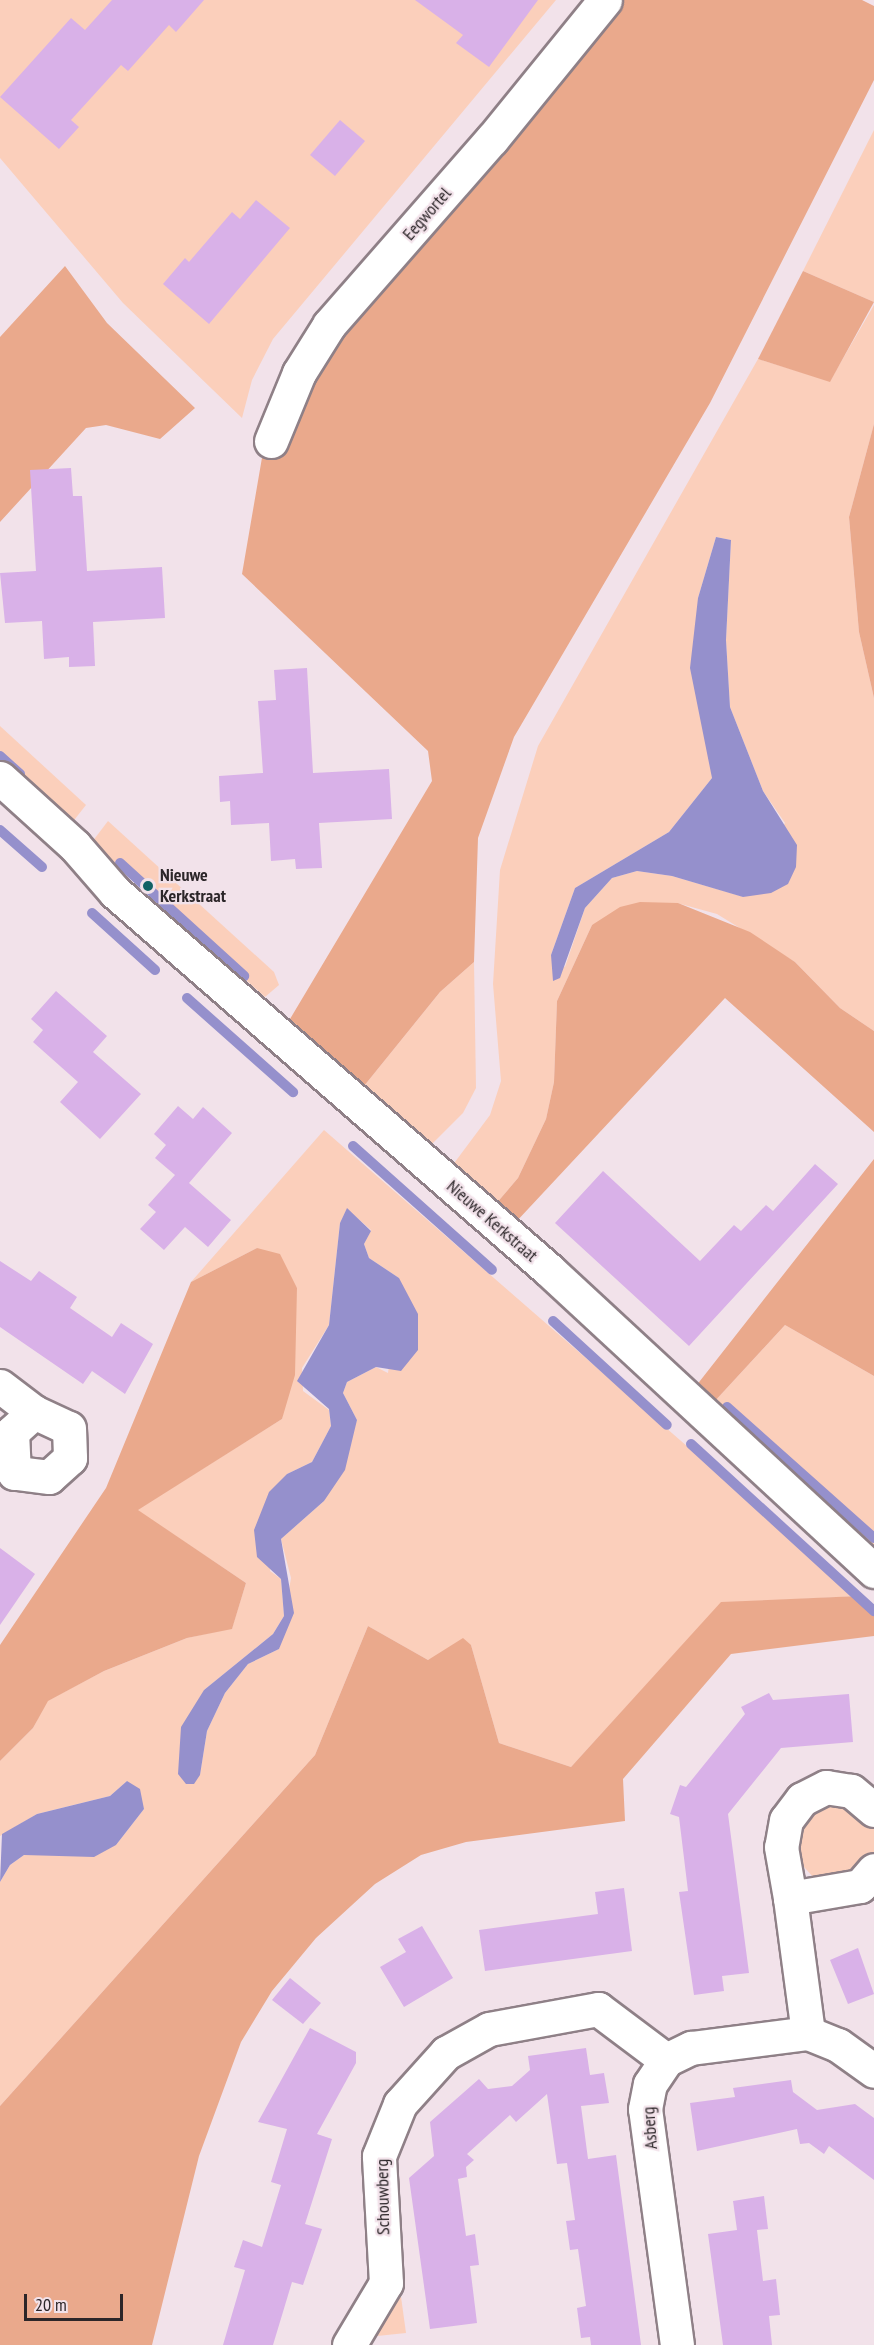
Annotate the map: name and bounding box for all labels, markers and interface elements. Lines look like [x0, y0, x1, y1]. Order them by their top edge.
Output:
street label: Eegwortel [398, 183, 456, 245]
place label: Nieuwe Kerkstraat [160, 865, 226, 908]
marker: Nieuwe Kerkstraat [141, 879, 155, 893]
street label: Nieuwe Kerkstraat [442, 1176, 542, 1266]
street label: Asberg [638, 2106, 662, 2150]
street label: Schouwberg [372, 2159, 394, 2235]
scale bar [27, 2282, 126, 2320]
text: 20 m [35, 2293, 67, 2316]

